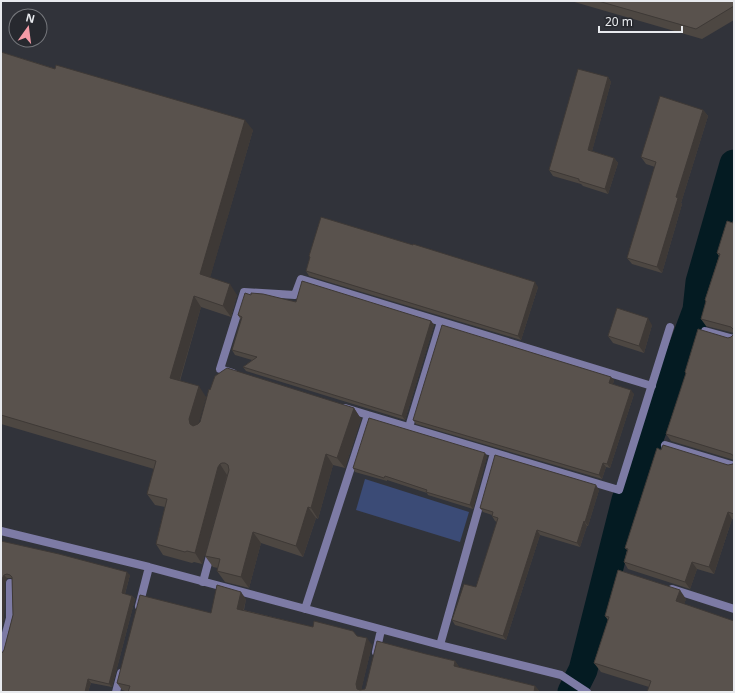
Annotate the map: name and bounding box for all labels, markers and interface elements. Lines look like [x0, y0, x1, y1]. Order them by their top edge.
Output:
north arrow [8, 8, 48, 48]
scale bar [599, 8, 682, 34]
text: N [24, 9, 37, 26]
text: 20 m [605, 13, 633, 30]

